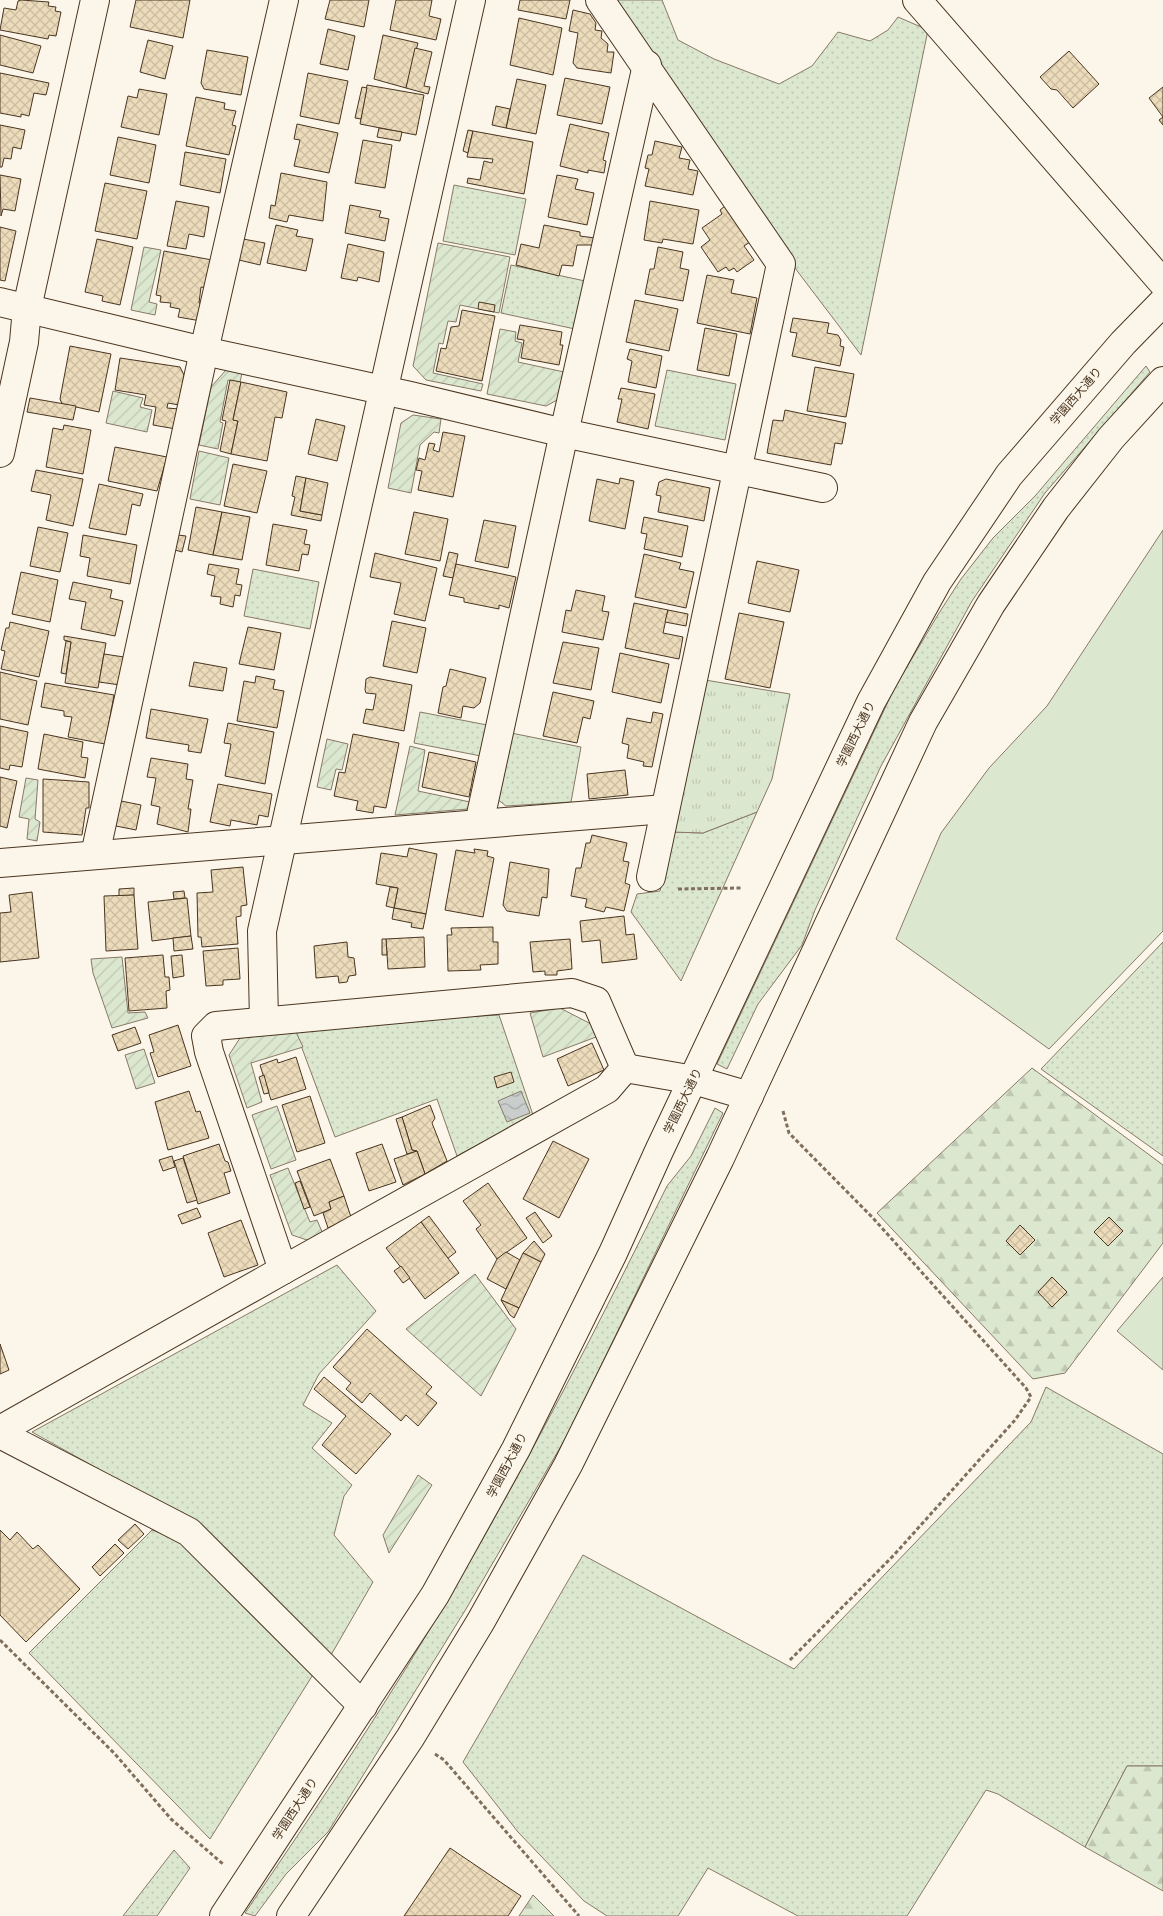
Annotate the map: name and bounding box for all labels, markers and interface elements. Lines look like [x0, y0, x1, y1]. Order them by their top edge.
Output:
street label: 学園西大通り [1047, 364, 1105, 428]
street label: 学園西大通り [834, 699, 878, 769]
street label: 学園西大通り [661, 1066, 705, 1136]
street label: 学園西大通り [484, 1430, 530, 1500]
street label: 学園西大通り [270, 1775, 320, 1843]

